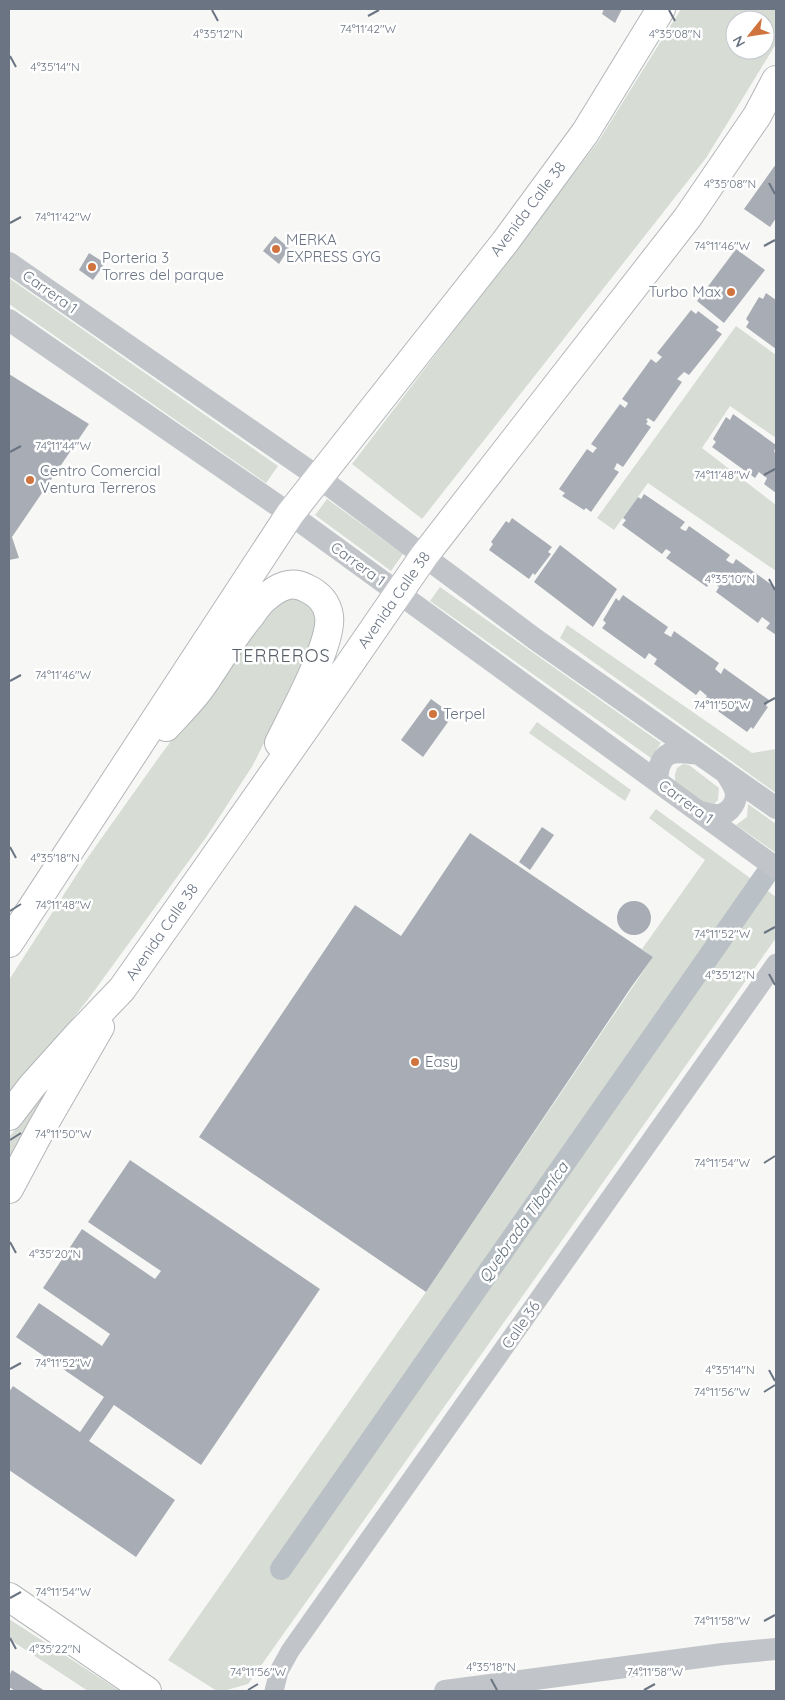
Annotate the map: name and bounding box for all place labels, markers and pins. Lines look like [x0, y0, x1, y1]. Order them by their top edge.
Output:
place label: MERKA EXPRESS GYG [286, 230, 381, 266]
marker: MERKA EXPRESS GYG [270, 243, 282, 255]
place label: Porteria 3 Torres del parque [102, 248, 224, 284]
marker: Porteria 3 Torres del parque [86, 261, 98, 273]
place label: Turbo Max [648, 282, 721, 301]
marker: Turbo Max [725, 286, 737, 298]
place label: Centro Comercial Ventura Terreros [40, 461, 161, 497]
marker: Centro Comercial Ventura Terreros [24, 474, 36, 486]
place label: Terpel [443, 704, 486, 723]
marker: Terpel [427, 708, 439, 720]
place label: Easy [425, 1052, 458, 1071]
marker: Easy [409, 1056, 421, 1068]

